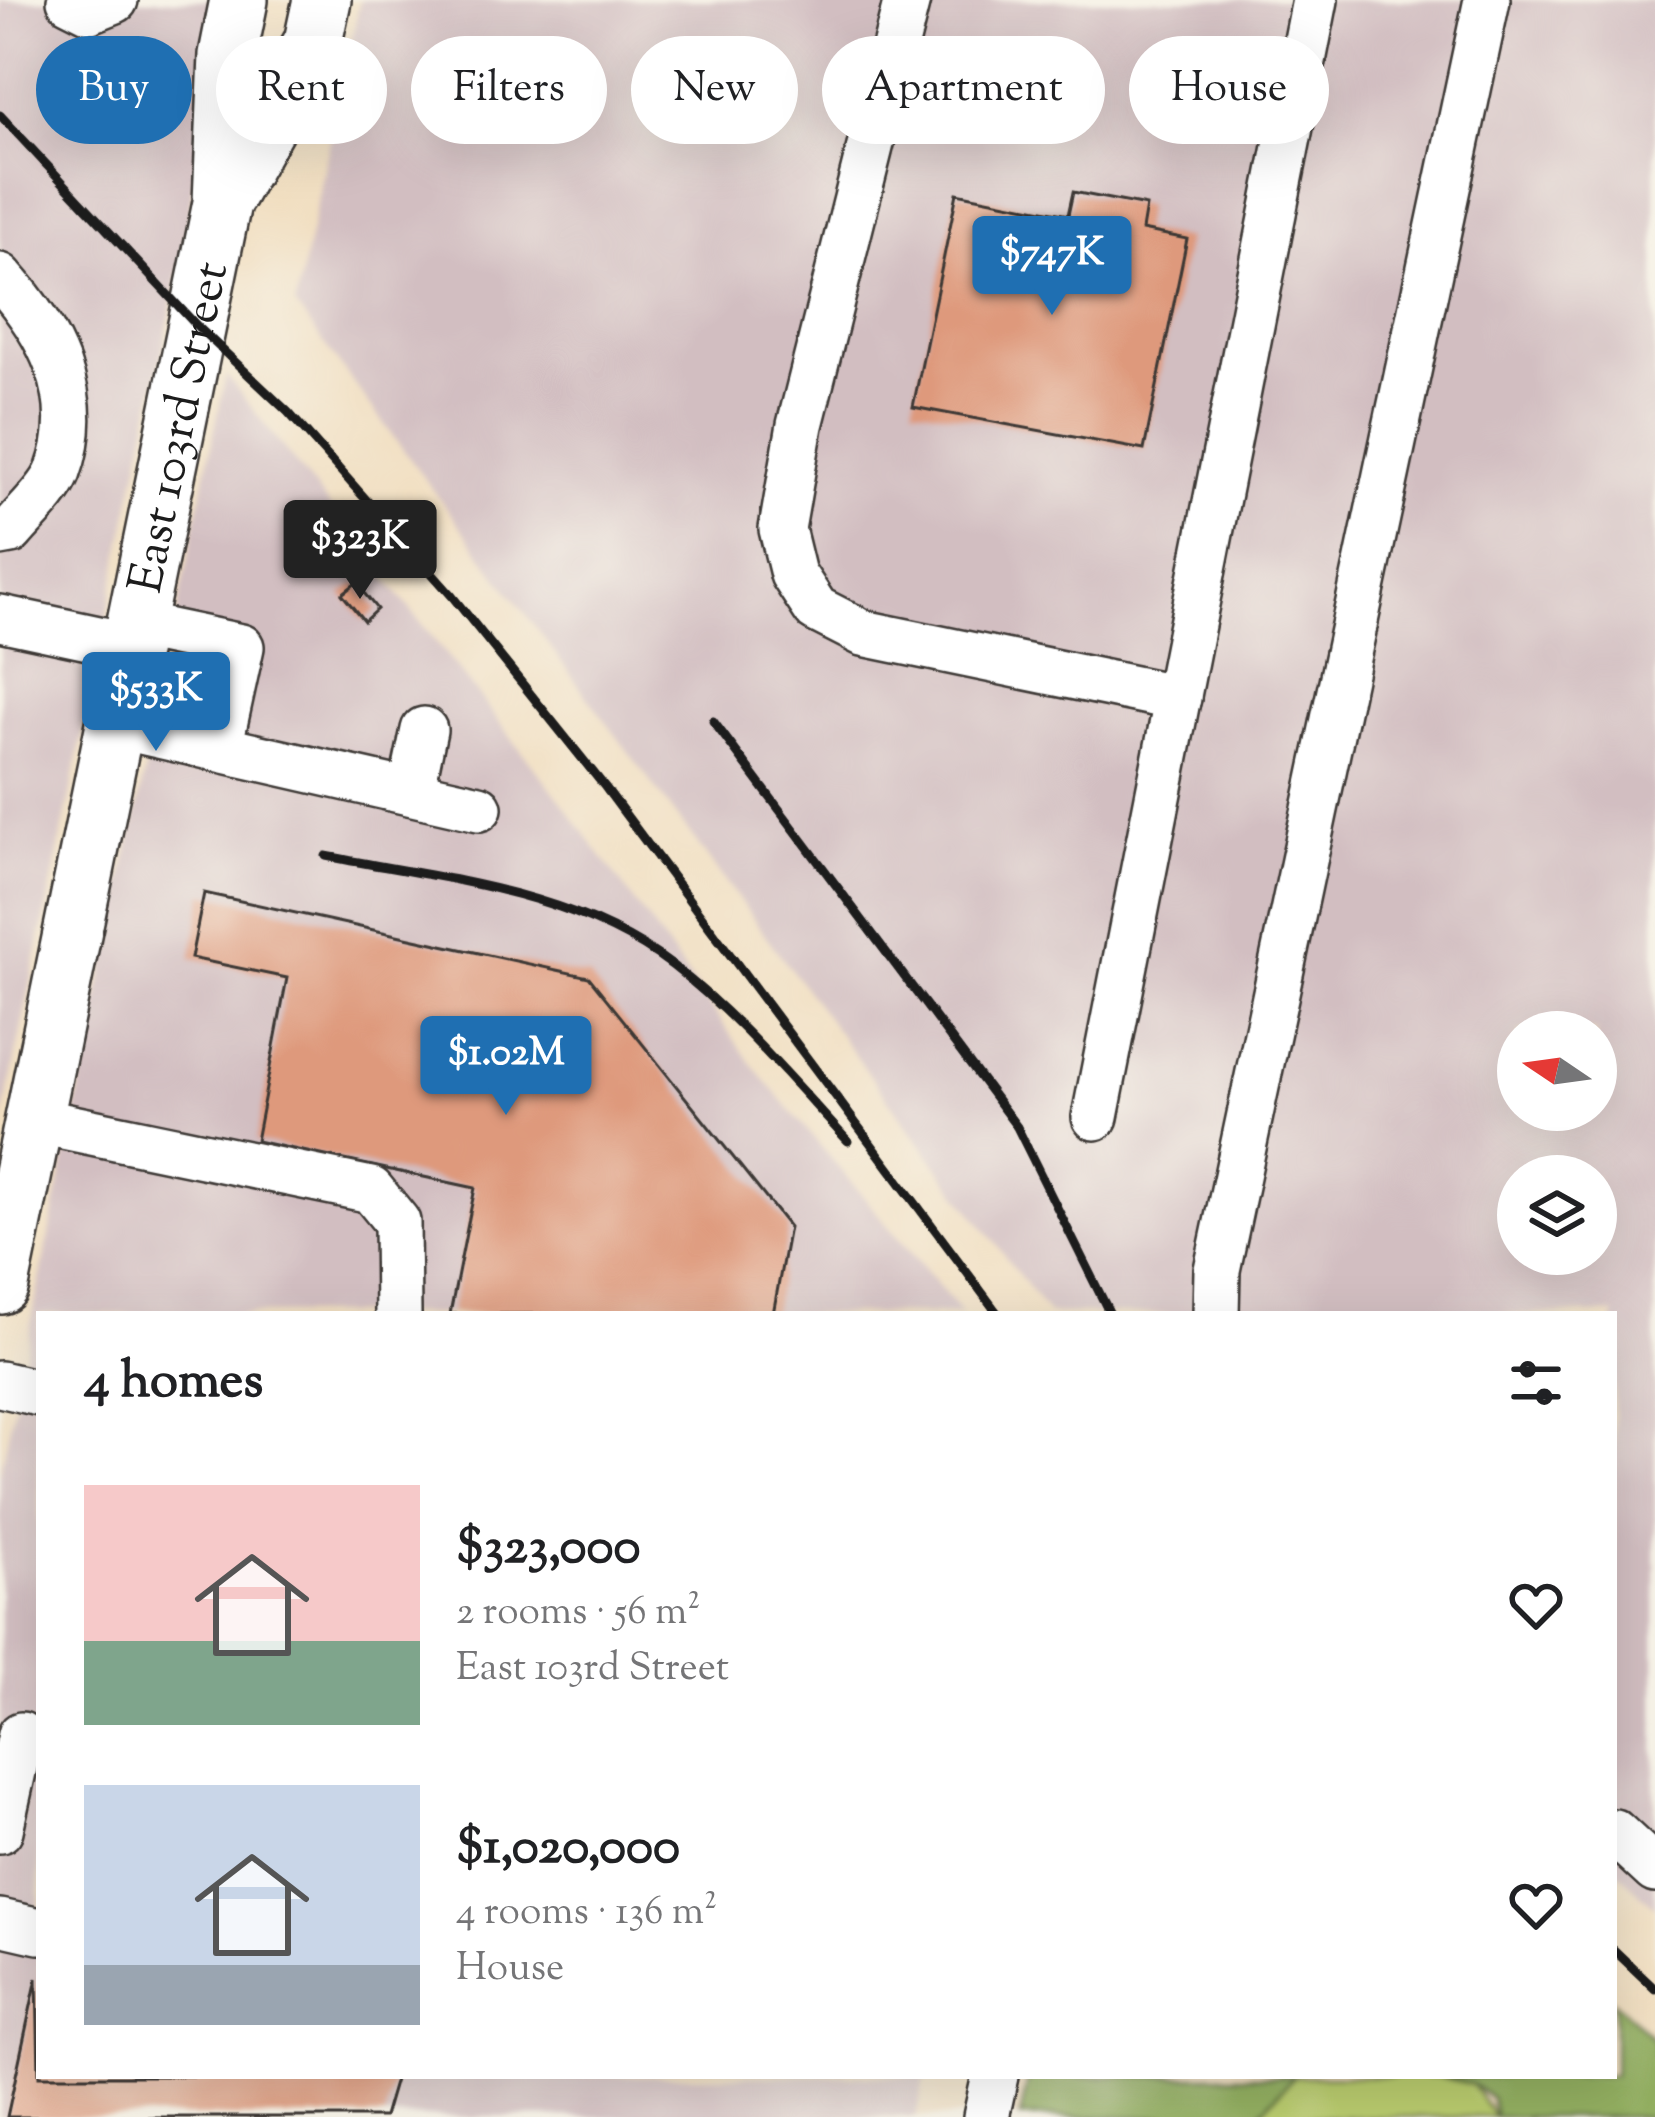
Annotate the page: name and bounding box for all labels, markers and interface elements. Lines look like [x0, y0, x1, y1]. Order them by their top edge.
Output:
chip: Buy [36, 36, 192, 144]
chip: Rent [216, 36, 387, 144]
chip: Filters [411, 36, 607, 144]
chip: New [631, 36, 798, 144]
chip: Apartment [822, 36, 1105, 144]
chip: House [1129, 36, 1329, 144]
pin: $747K [968, 216, 1136, 318]
text: $747K [999, 227, 1105, 283]
street label: East 103rd Street [114, 256, 249, 600]
pin: $323K [276, 500, 444, 602]
text: $323K [311, 511, 409, 567]
pin: $533K [72, 652, 240, 754]
text: $533K [109, 663, 203, 719]
north arrow [1497, 1011, 1617, 1131]
map controls [1497, 1011, 1617, 1275]
pin: $1.02M [408, 1016, 604, 1118]
text: $1.02M [447, 1027, 565, 1083]
button: layers [1497, 1155, 1617, 1275]
text: 4 homes [84, 1347, 263, 1420]
icon: filters [1503, 1350, 1569, 1416]
text: $323,000 [456, 1513, 640, 1586]
icon: home [180, 1533, 324, 1677]
icon: heart [1503, 1572, 1569, 1638]
text: 2 rooms · 56 m² [456, 1586, 700, 1642]
text: East 103rd Street [456, 1642, 729, 1698]
text: $1,020,000 [456, 1813, 680, 1886]
icon: home [180, 1833, 324, 1977]
icon: heart [1503, 1872, 1569, 1938]
text: 4 rooms · 136 m² [456, 1886, 717, 1942]
text: House [456, 1942, 564, 1998]

